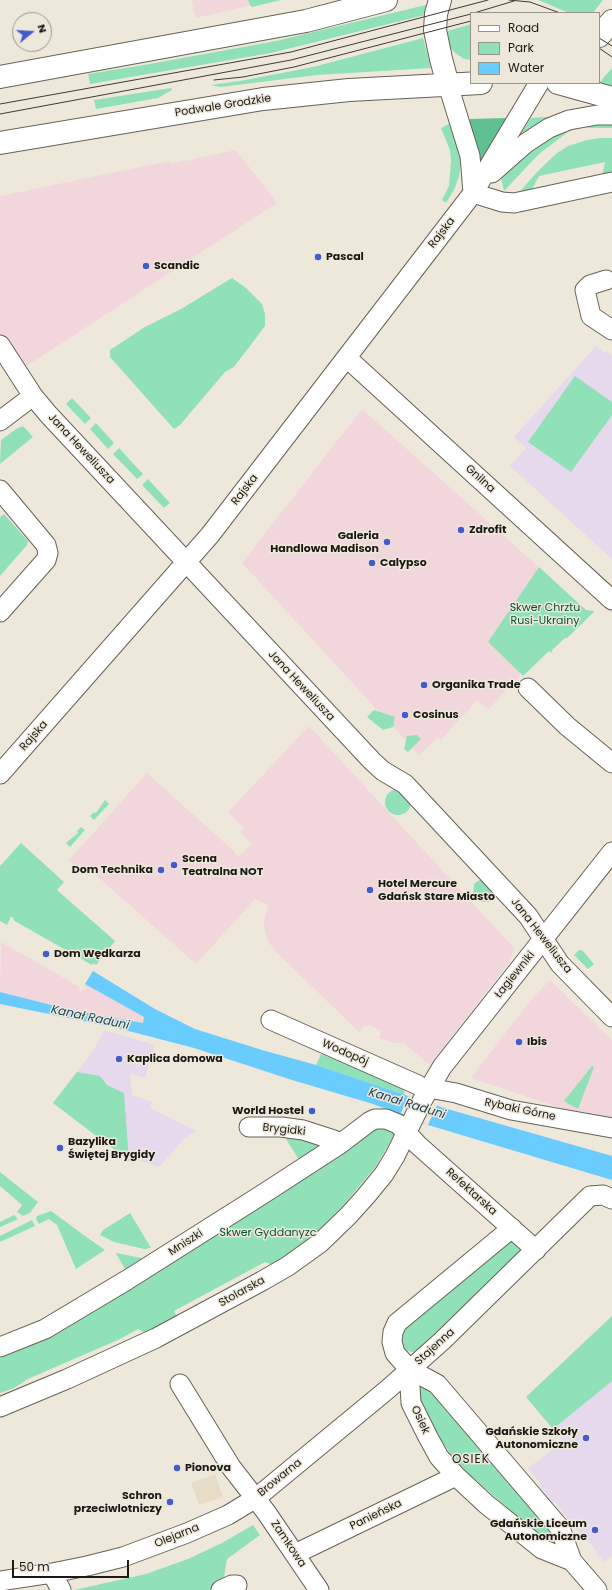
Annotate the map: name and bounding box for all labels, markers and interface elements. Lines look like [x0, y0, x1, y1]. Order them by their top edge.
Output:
north arrow [12, 12, 52, 52]
legend [470, 12, 600, 84]
text: Road [508, 19, 539, 36]
text: N [34, 22, 51, 35]
text: Park [508, 39, 534, 56]
text: Water [508, 59, 544, 76]
street label: Podwale Grodzkie [174, 92, 272, 120]
street label: Rajska [426, 215, 458, 251]
place label: Pascal [326, 250, 364, 264]
marker: Pascal [313, 252, 323, 262]
place label: Scandic [154, 259, 200, 273]
marker: Scandic [141, 261, 151, 271]
street label: Jana Heweliusza [45, 411, 117, 487]
street label: Gnilna [462, 462, 498, 496]
street label: Rajska [229, 472, 261, 508]
place label: Zdrofit [469, 523, 506, 537]
marker: Zdrofit [456, 525, 466, 535]
place label: Galeria Handlowa Madison [270, 529, 379, 555]
marker: Galeria Handlowa Madison [382, 537, 392, 547]
place label: Calypso [380, 556, 427, 570]
marker: Calypso [367, 558, 377, 568]
park label: Skwer Chrztu Rusi-Ukrainy [510, 601, 580, 627]
street label: Jana Heweliusza [265, 648, 337, 724]
place label: Organika Trade [432, 678, 520, 692]
marker: Organika Trade [419, 680, 429, 690]
place label: Cosinus [413, 708, 459, 722]
marker: Cosinus [400, 710, 410, 720]
street label: Rajska [17, 718, 51, 754]
place label: Scena Teatralna NOT [182, 852, 263, 878]
marker: Scena Teatralna NOT [169, 860, 179, 870]
place label: Dom Technika [72, 863, 153, 877]
marker: Dom Technika [156, 865, 166, 875]
place label: Hotel Mercure Gdańsk Stare Miasto [378, 877, 495, 903]
marker: Hotel Mercure Gdańsk Stare Miasto [365, 885, 375, 895]
street label: Jana Heweliusza [508, 896, 574, 976]
place label: Dom Wędkarza [54, 947, 141, 961]
marker: Dom Wędkarza [41, 949, 51, 959]
street label: Łagiewniki [492, 949, 538, 1001]
water label: Kanał Raduni [50, 1003, 130, 1033]
place label: Ibis [527, 1035, 547, 1049]
street label: Wodopój [320, 1037, 370, 1069]
marker: Ibis [514, 1037, 524, 1047]
place label: Kaplica domowa [127, 1052, 223, 1066]
marker: Kaplica domowa [114, 1054, 124, 1064]
water label: Kanał Raduni [367, 1085, 447, 1123]
street label: Rybaki Górne [483, 1096, 557, 1124]
place label: World Hostel [232, 1104, 304, 1118]
marker: World Hostel [307, 1106, 317, 1116]
street label: Brygidki [262, 1121, 306, 1139]
place label: Bazylika Świętej Brygidy [68, 1135, 155, 1161]
marker: Bazylika Świętej Brygidy [55, 1143, 65, 1153]
street label: Refektarska [443, 1166, 499, 1218]
park label: Skwer Gyddanyzc [220, 1226, 316, 1240]
street label: Mniszki [166, 1227, 206, 1259]
street label: Stolarska [217, 1274, 267, 1310]
street label: Stajenna [412, 1326, 458, 1368]
street label: Osiek [408, 1404, 432, 1436]
place label: Gdańskie Szkoły Autonomiczne [485, 1425, 578, 1451]
marker: Gdańskie Szkoły Autonomiczne [581, 1433, 591, 1443]
district label: OSIEK [452, 1453, 490, 1467]
street label: Browarna [255, 1456, 305, 1500]
place label: Pionova [185, 1461, 231, 1475]
marker: Pionova [172, 1463, 182, 1473]
place label: Schron przeciwlotniczy [74, 1489, 162, 1515]
marker: Schron przeciwlotniczy [165, 1497, 175, 1507]
street label: Panieńska [348, 1497, 404, 1533]
place label: Gdańskie Liceum Autonomiczne [490, 1517, 587, 1543]
street label: Zamkowa [267, 1518, 309, 1570]
street label: Olejarna [153, 1521, 201, 1551]
marker: Gdańskie Liceum Autonomiczne [590, 1525, 600, 1535]
scale bar [14, 1552, 131, 1578]
text: 50 m [19, 1558, 50, 1575]

